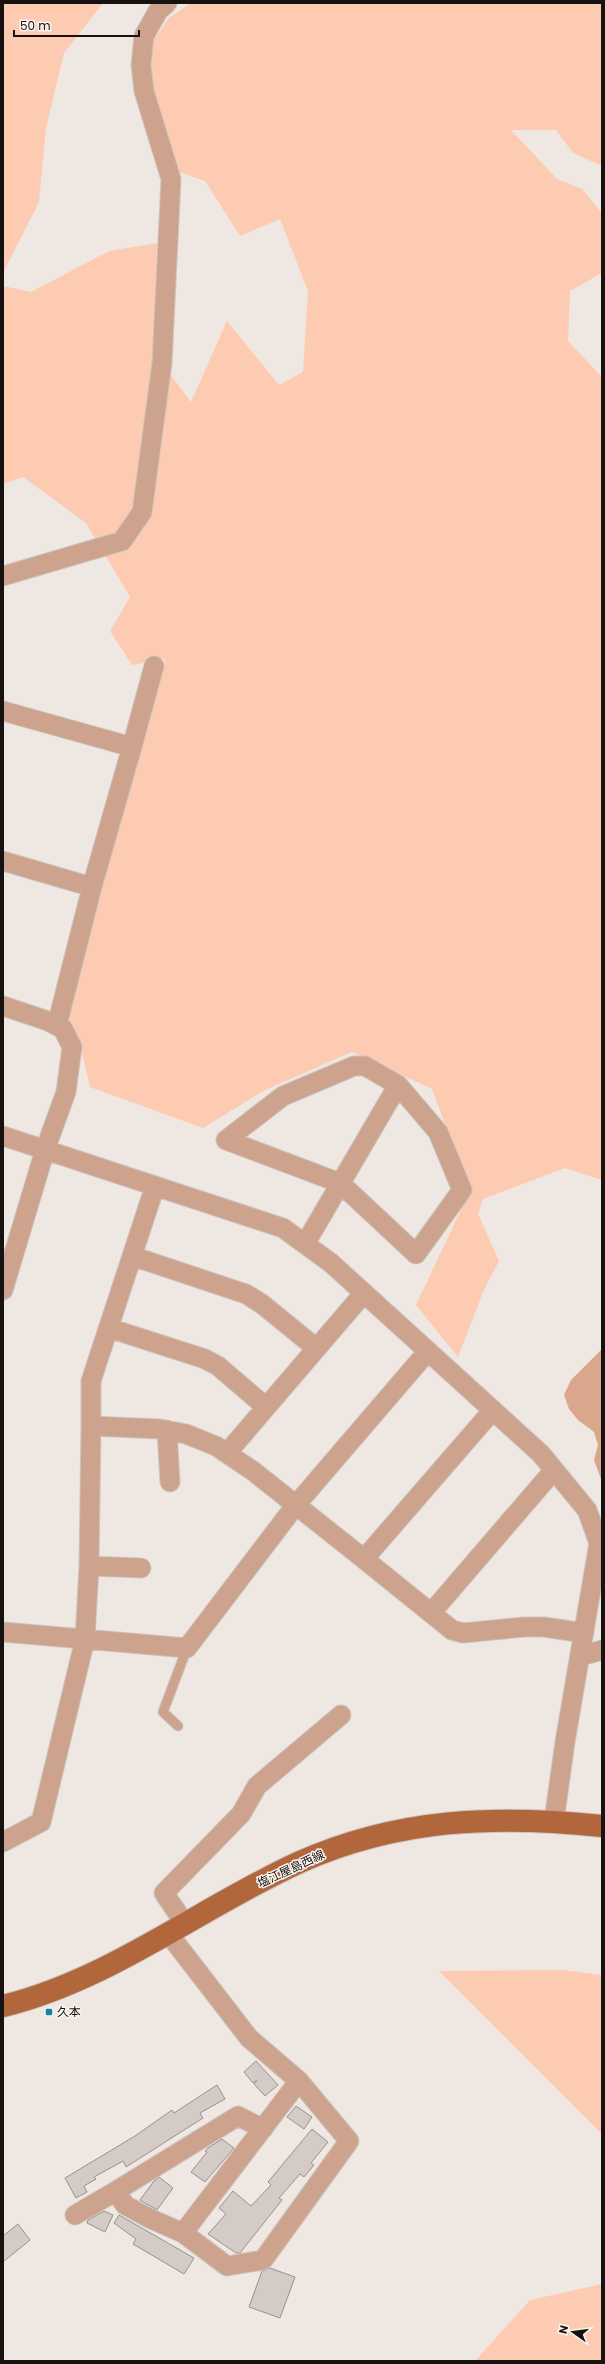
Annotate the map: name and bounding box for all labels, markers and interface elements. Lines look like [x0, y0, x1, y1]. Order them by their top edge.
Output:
scale bar [14, 12, 139, 38]
text: 50 m [20, 17, 51, 34]
street label: 塩江屋島西線 [255, 1846, 327, 1891]
place label: 久本 [57, 2003, 81, 2020]
marker: 久本 [44, 2007, 54, 2017]
north arrow [553, 2312, 593, 2352]
text: N [555, 2324, 572, 2336]

